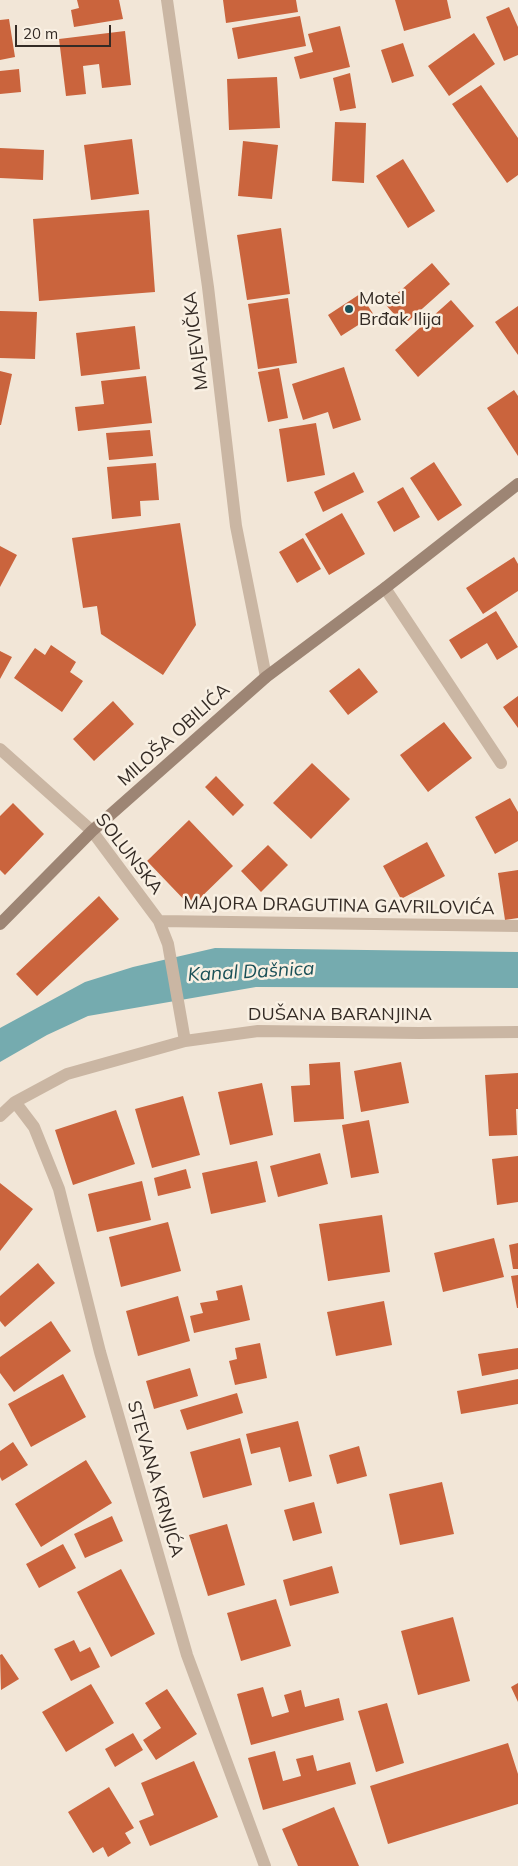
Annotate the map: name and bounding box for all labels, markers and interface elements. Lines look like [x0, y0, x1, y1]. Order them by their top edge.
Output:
scale bar [18, 15, 114, 47]
text: 20 m [23, 24, 58, 43]
place label: Motel Brđak Ilija [359, 288, 442, 330]
street label: MAJEVIČKA [179, 291, 213, 391]
marker: Motel Brđak Ilija [343, 303, 355, 315]
street label: MILOŠA OBILIĆA [114, 679, 234, 791]
street label: SOLUNSKA [91, 809, 167, 899]
street label: MAJORA DRAGUTINA GAVRILOVIĆA [183, 892, 495, 920]
water label: Kanal Dašnica [187, 957, 315, 987]
street label: DUŠANA BARANJINA [248, 1004, 432, 1026]
street label: STEVANA KRNJIĆA [122, 1398, 188, 1560]

